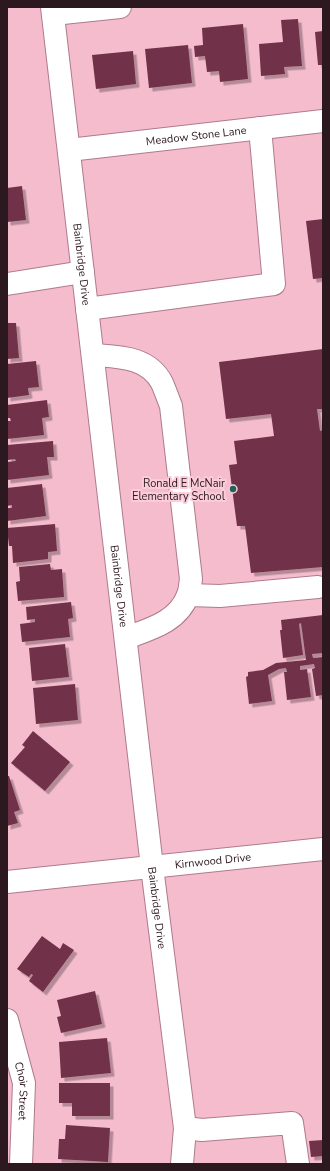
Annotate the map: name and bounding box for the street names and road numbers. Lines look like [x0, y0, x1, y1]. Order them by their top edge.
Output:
street label: Meadow Stone Lane [145, 123, 248, 149]
street label: Bainbridge Drive [69, 222, 94, 306]
street label: Bainbridge Drive [107, 544, 131, 628]
street label: Kirnwood Drive [174, 850, 252, 872]
street label: Bainbridge Drive [144, 866, 169, 950]
street label: Choir Street [11, 1060, 31, 1121]

